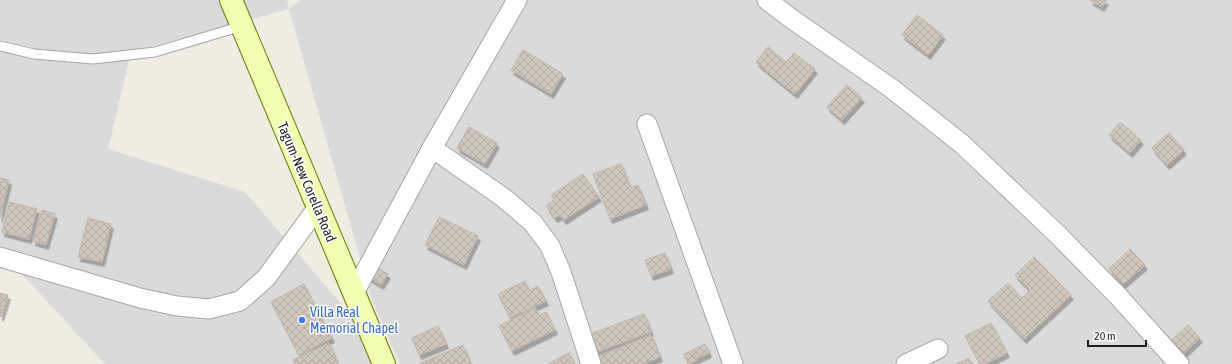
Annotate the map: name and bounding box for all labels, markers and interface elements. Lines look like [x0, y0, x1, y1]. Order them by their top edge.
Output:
street label: Tagum-New Corella Road [274, 120, 340, 244]
place label: Villa Real Memorial Chapel [310, 304, 398, 336]
marker: Villa Real Memorial Chapel [297, 315, 307, 325]
scale bar [1088, 322, 1146, 348]
text: 20 m [1094, 329, 1116, 343]

